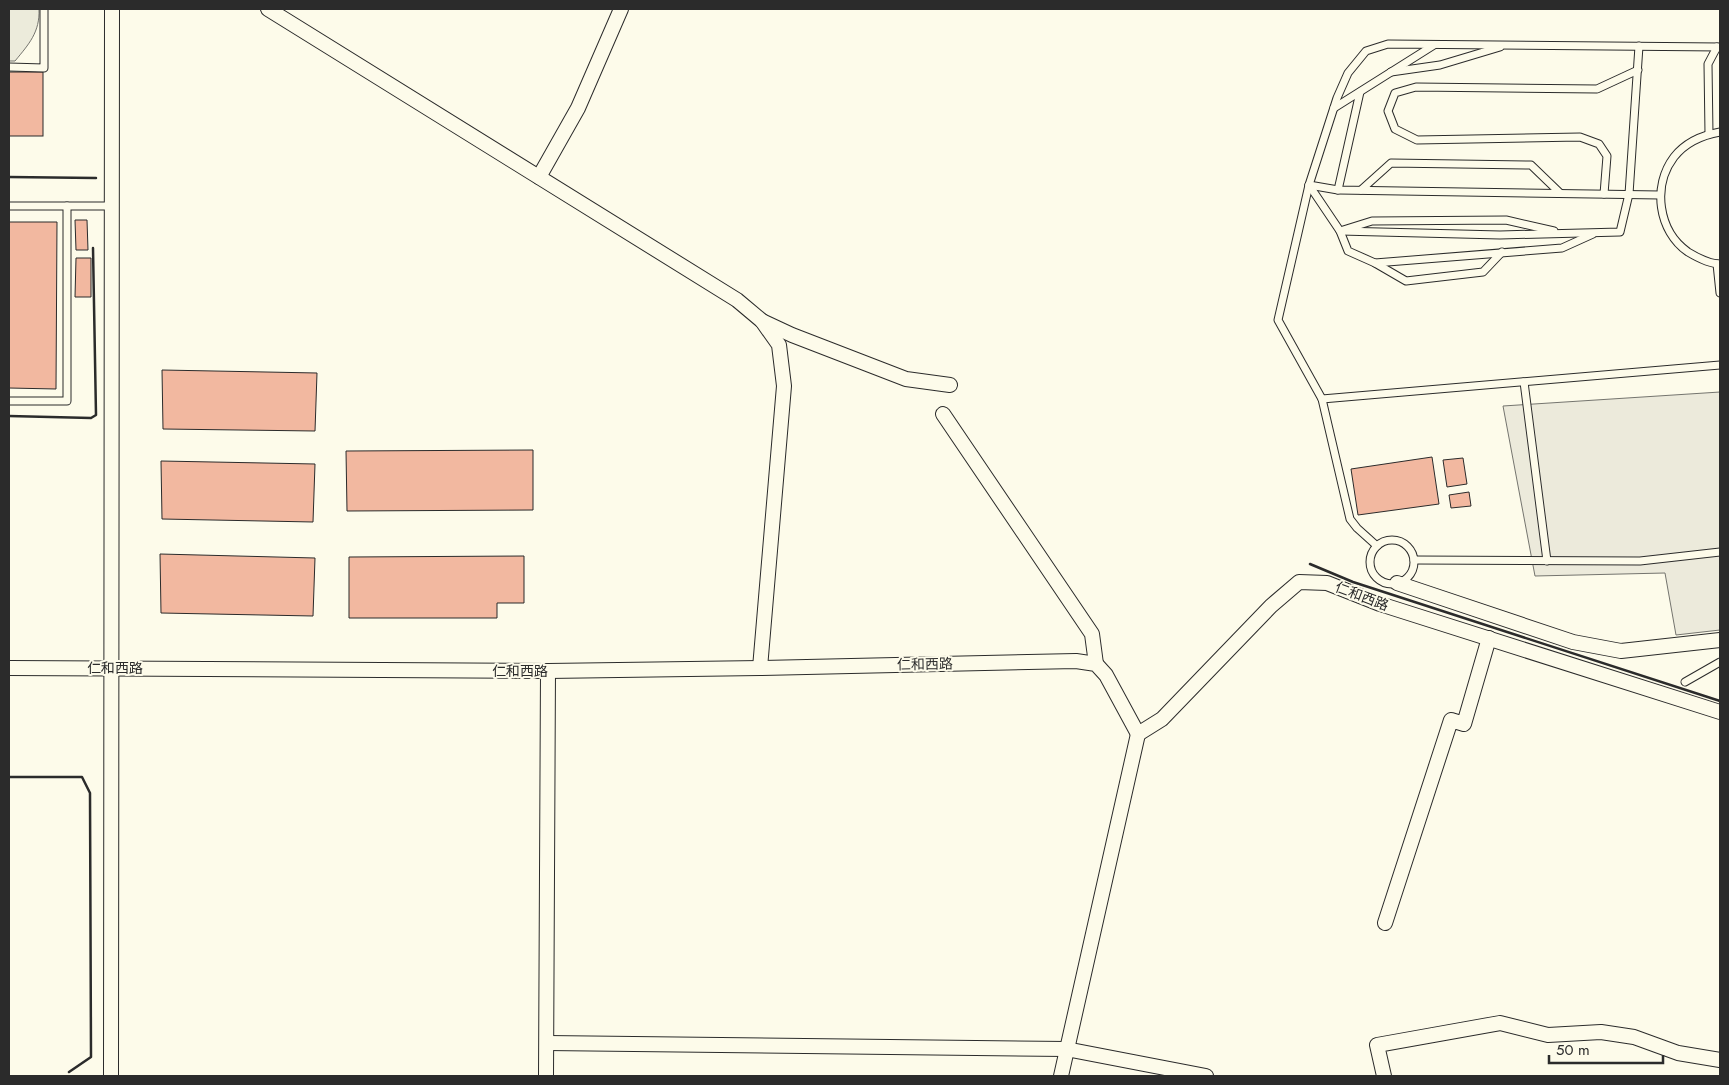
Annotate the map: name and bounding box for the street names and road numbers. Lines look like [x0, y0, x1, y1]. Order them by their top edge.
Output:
street label: 仁和西路 [1332, 577, 1392, 615]
street label: 仁和西路 [897, 654, 953, 674]
street label: 仁和西路 [87, 658, 143, 678]
street label: 仁和西路 [492, 661, 548, 681]

